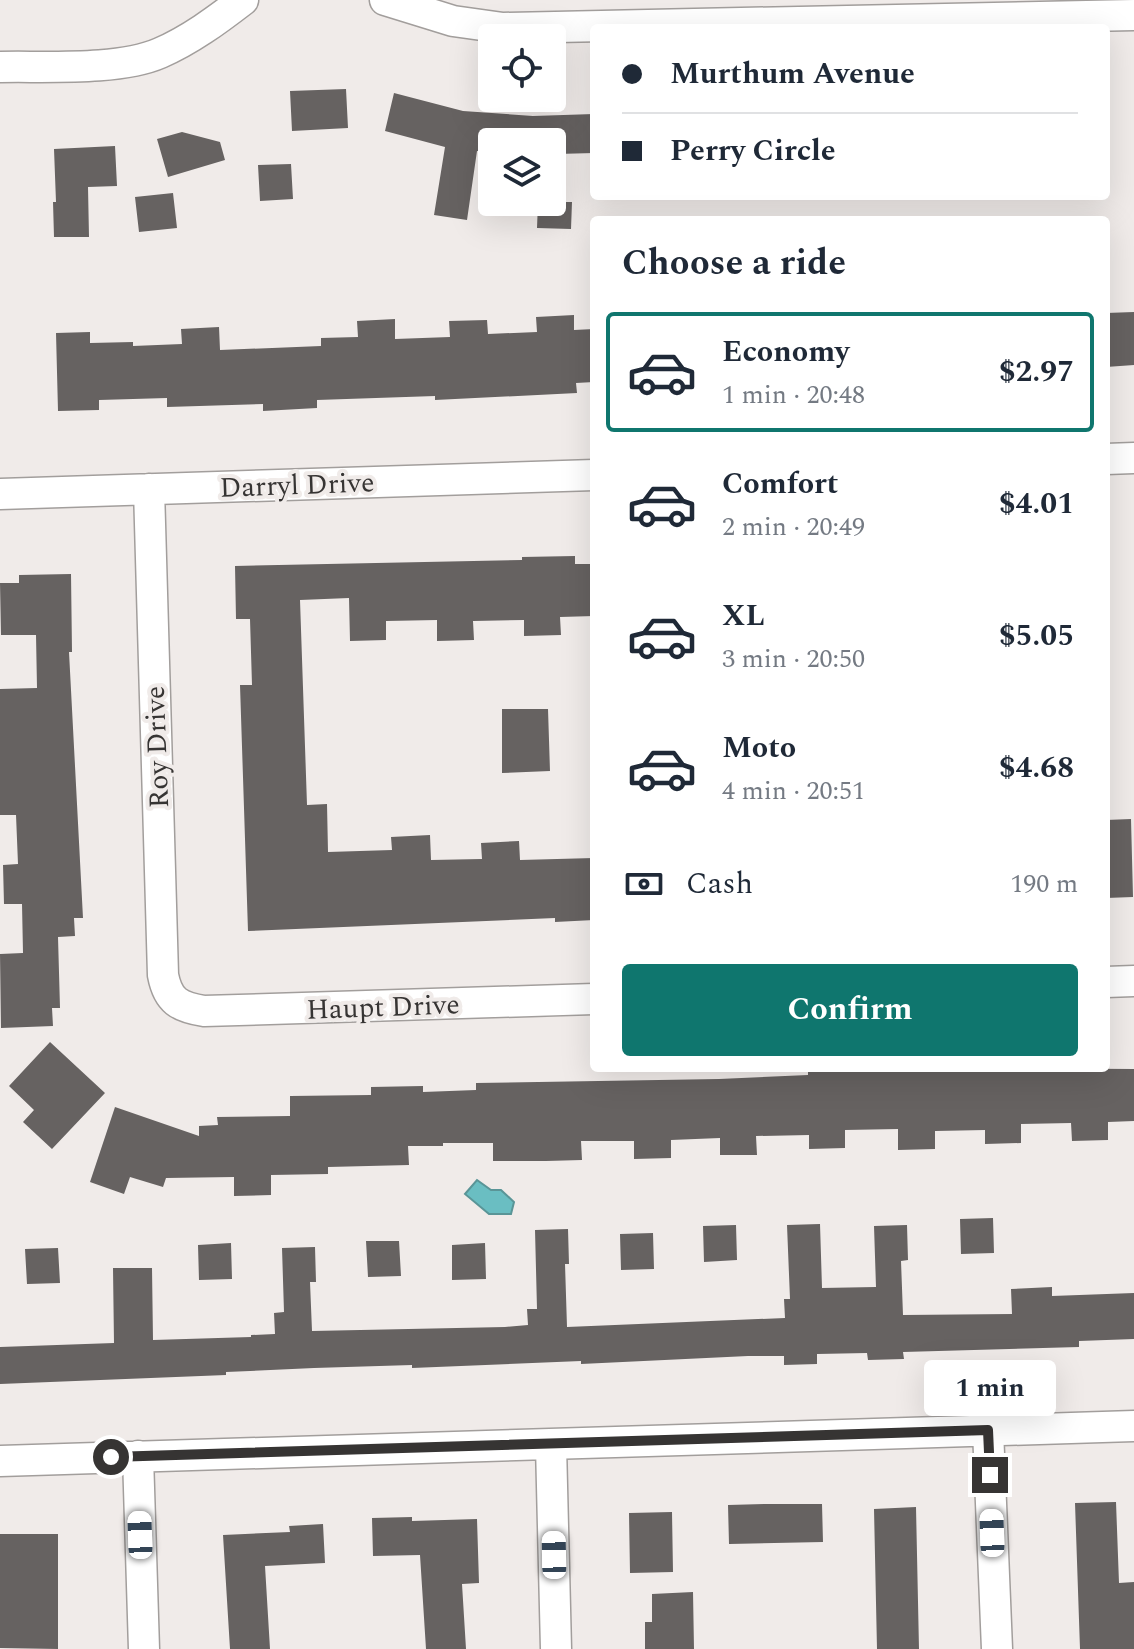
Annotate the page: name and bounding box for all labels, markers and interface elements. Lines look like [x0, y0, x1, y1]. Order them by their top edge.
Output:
map controls [478, 24, 566, 216]
button: locate [478, 24, 566, 112]
text: Murthum Avenue [670, 51, 915, 97]
button: layers [478, 128, 566, 216]
text: Perry Circle [670, 128, 836, 174]
text: Choose a ride [622, 236, 846, 291]
text: Economy [722, 329, 849, 375]
icon: car [626, 336, 698, 408]
text: $2.97 [999, 349, 1074, 395]
text: 1 min · 20:48 [722, 375, 865, 415]
street label: Darryl Drive [219, 461, 375, 510]
text: Comfort [722, 461, 838, 507]
icon: car [626, 468, 698, 540]
text: $4.01 [999, 481, 1074, 527]
text: 2 min · 20:49 [722, 507, 865, 547]
text: XL [722, 593, 765, 639]
icon: car [626, 600, 698, 672]
text: $5.05 [999, 613, 1074, 659]
text: 3 min · 20:50 [722, 639, 865, 679]
street label: Roy Drive [134, 685, 181, 809]
text: Moto [722, 725, 796, 771]
icon: car [626, 732, 698, 804]
text: $4.68 [999, 745, 1074, 791]
text: 4 min · 20:51 [722, 771, 865, 811]
text: Cash [686, 861, 753, 907]
icon: cash [622, 862, 666, 906]
text: 190 m [1010, 864, 1078, 904]
button: Confirm [622, 964, 1078, 1056]
street label: Haupt Drive [306, 983, 460, 1032]
callout: 1 min [924, 1359, 1056, 1415]
text: 1 min [955, 1368, 1025, 1408]
route start [93, 1439, 129, 1475]
route end [972, 1457, 1008, 1493]
car [979, 1509, 1005, 1557]
car [127, 1511, 153, 1559]
car [542, 1531, 566, 1579]

